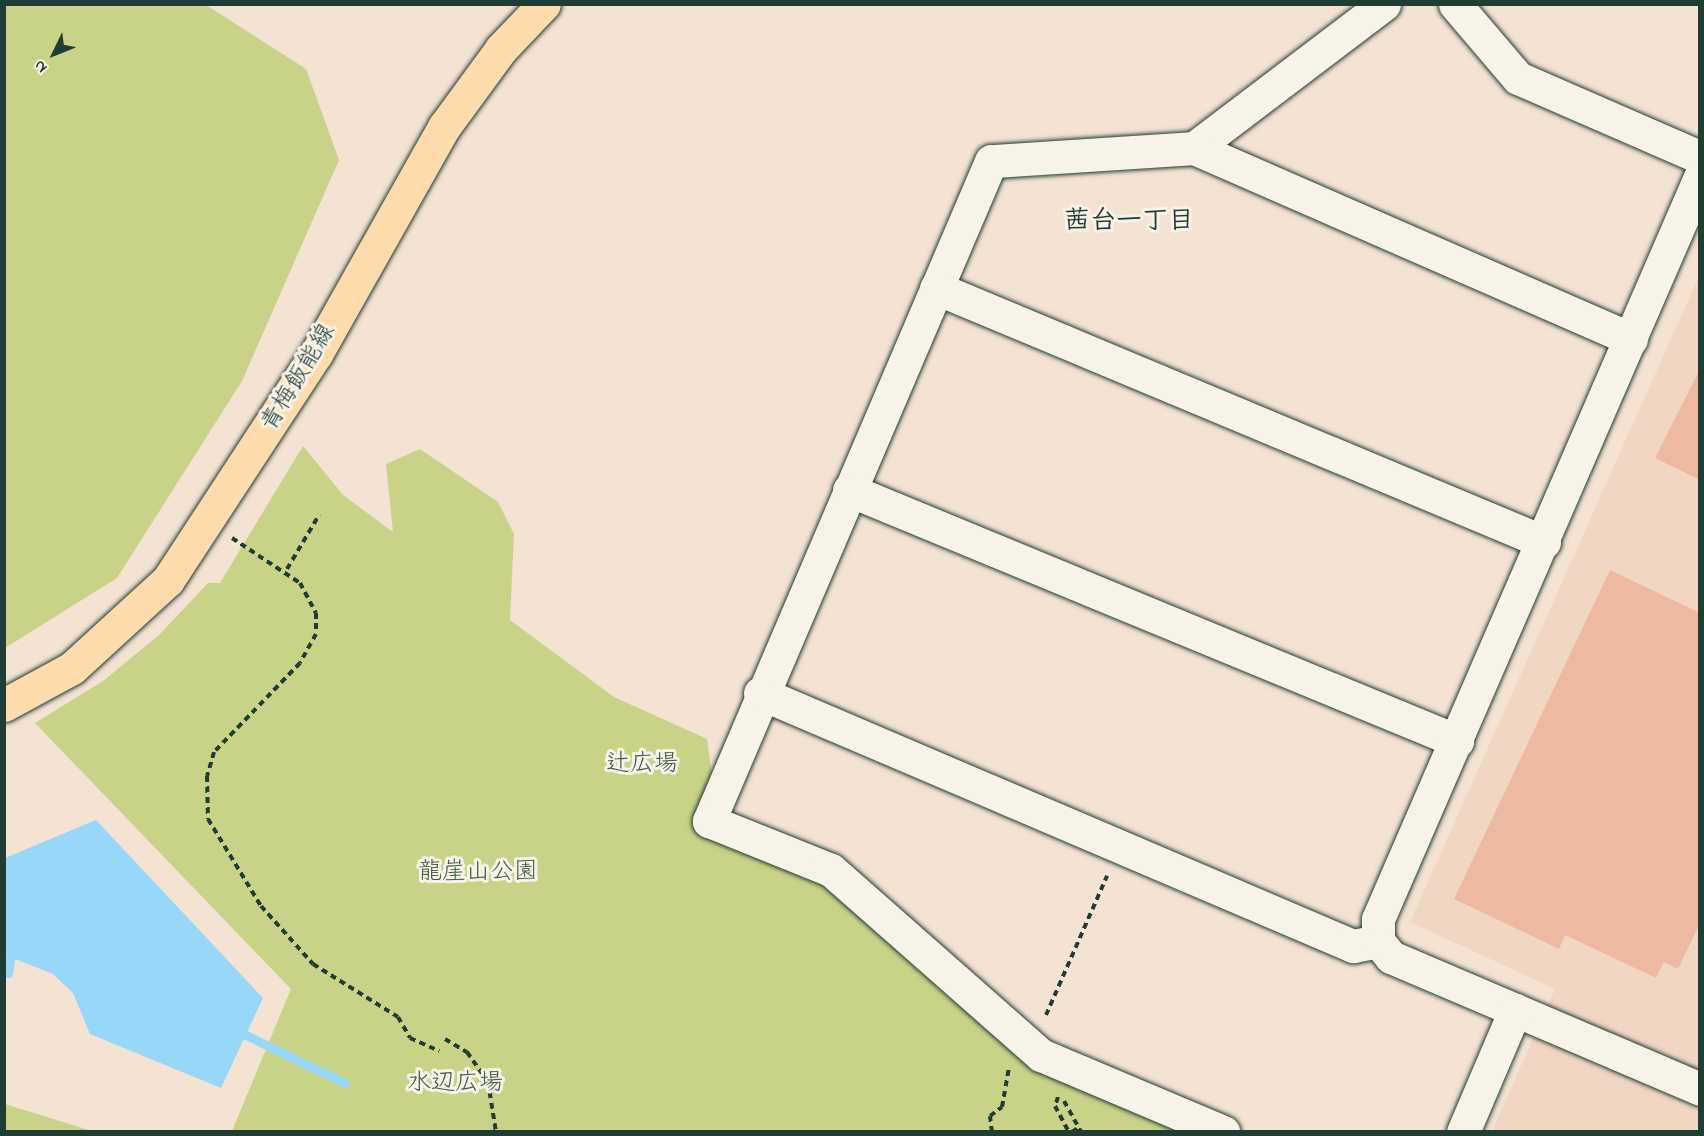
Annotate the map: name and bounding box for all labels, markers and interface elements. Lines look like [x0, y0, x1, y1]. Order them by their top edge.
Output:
north arrow [24, 24, 84, 84]
text: N [28, 54, 53, 78]
district label: 茜台一丁目 [1064, 207, 1194, 239]
street label: 青梅飯能線 [256, 319, 342, 437]
park label: 辻広場 [606, 751, 678, 779]
park label: 龍崖山公園 [418, 859, 538, 887]
park label: 水辺広場 [407, 1070, 503, 1098]

